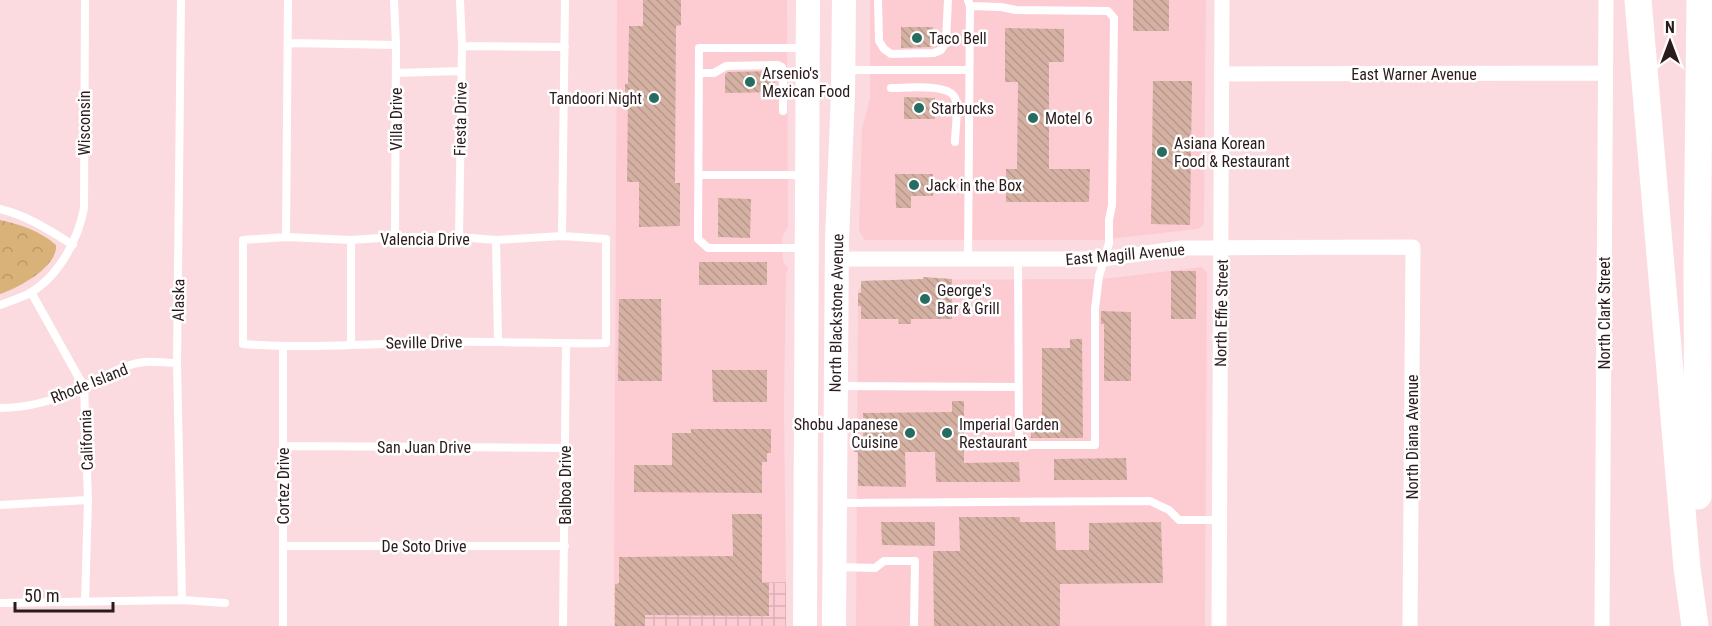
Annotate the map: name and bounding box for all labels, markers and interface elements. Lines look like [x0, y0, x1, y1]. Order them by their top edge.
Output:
north arrow [1640, 12, 1700, 72]
text: N [1665, 18, 1675, 37]
place label: Taco Bell [929, 29, 987, 48]
marker: Taco Bell [910, 31, 924, 45]
place label: Arsenio's Mexican Food [762, 64, 850, 101]
street label: East Warner Avenue [1351, 65, 1477, 84]
marker: Arsenio's Mexican Food [743, 75, 757, 89]
street label: Fiesta Drive [450, 82, 471, 156]
street label: Villa Drive [387, 87, 406, 151]
place label: Tandoori Night [549, 89, 642, 108]
street label: Wisconsin [75, 90, 94, 156]
marker: Tandoori Night [647, 91, 661, 105]
place label: Starbucks [931, 99, 994, 118]
marker: Starbucks [912, 101, 926, 115]
place label: Motel 6 [1045, 109, 1093, 128]
marker: Motel 6 [1026, 111, 1040, 125]
place label: Asiana Korean Food & Restaurant [1174, 134, 1290, 171]
marker: Asiana Korean Food & Restaurant [1155, 145, 1169, 159]
place label: Jack in the Box [926, 176, 1022, 195]
marker: Jack in the Box [907, 178, 921, 192]
street label: Valencia Drive [380, 230, 470, 249]
street label: North Blackstone Avenue [826, 233, 847, 393]
street label: East Magill Avenue [1065, 240, 1186, 269]
street label: North Clark Street [1595, 256, 1614, 370]
street label: North Effie Street [1211, 259, 1232, 367]
street label: Alaska [169, 278, 188, 322]
place label: George's Bar & Grill [937, 281, 1000, 318]
marker: George's Bar & Grill [918, 292, 932, 306]
street label: Seville Drive [386, 332, 462, 353]
street label: Rhode Island [48, 359, 131, 408]
street label: North Diana Avenue [1403, 375, 1422, 499]
street label: California [76, 409, 97, 471]
place label: Shobu Japanese Cuisine [794, 415, 898, 452]
place label: Imperial Garden Restaurant [959, 415, 1059, 452]
marker: Shobu Japanese Cuisine [903, 426, 917, 440]
marker: Imperial Garden Restaurant [940, 426, 954, 440]
street label: San Juan Drive [377, 438, 471, 457]
street label: Balboa Drive [556, 445, 575, 525]
street label: Cortez Drive [274, 447, 293, 525]
street label: De Soto Drive [382, 537, 466, 556]
scale bar [15, 575, 112, 613]
text: 50 m [24, 585, 59, 606]

